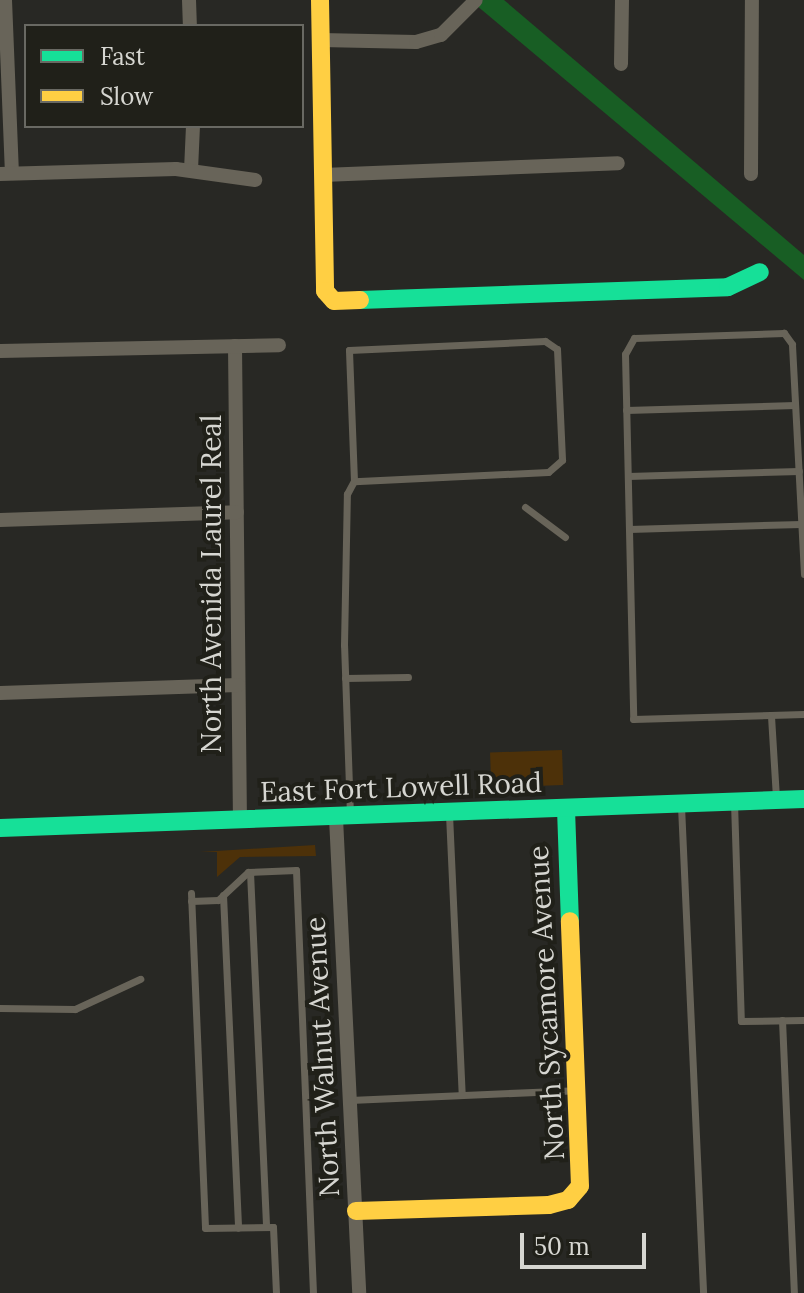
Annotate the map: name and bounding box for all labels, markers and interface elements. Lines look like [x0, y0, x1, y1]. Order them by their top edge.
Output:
legend [24, 24, 304, 128]
text: Fast [100, 41, 145, 72]
text: Slow [100, 81, 153, 112]
street label: North Avenida Laurel Real [194, 415, 228, 753]
street label: East Fort Lowell Road [260, 765, 542, 809]
street label: North Sycamore Avenue [521, 845, 571, 1161]
street label: North Walnut Avenue [298, 916, 346, 1198]
scale bar [524, 1217, 650, 1267]
text: 50 m [534, 1231, 590, 1262]

